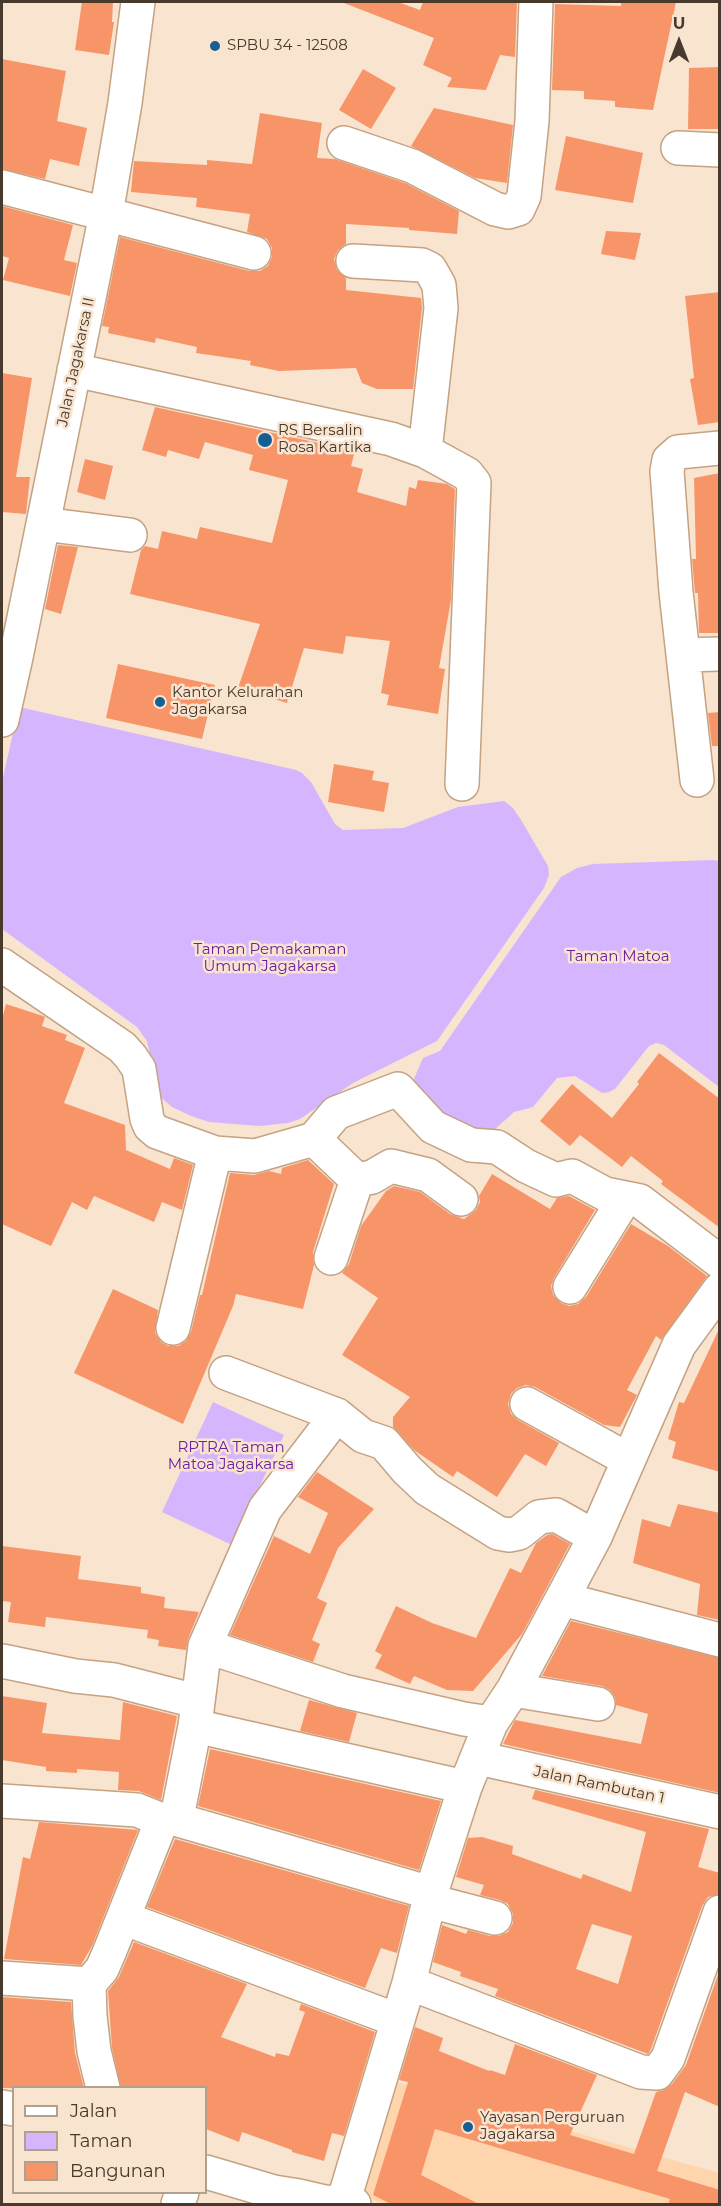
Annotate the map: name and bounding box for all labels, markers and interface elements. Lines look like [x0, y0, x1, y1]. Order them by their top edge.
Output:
north arrow [649, 12, 709, 72]
text: U [673, 14, 685, 33]
place label: SPBU 34 - 12508 [227, 37, 348, 55]
marker: SPBU 34 - 12508 [208, 39, 222, 53]
street label: Jalan Jagakarsa II [54, 296, 98, 428]
place label: RS Bersalin Rosa Kartika [278, 422, 372, 457]
marker: RS Bersalin Rosa Kartika [256, 431, 274, 449]
place label: Kantor Kelurahan Jagakarsa [172, 684, 303, 719]
marker: Kantor Kelurahan Jagakarsa [153, 695, 167, 709]
park label: Taman Pemakaman Umum Jagakarsa [194, 941, 346, 976]
park label: Taman Matoa [566, 948, 670, 966]
park label: RPTRA Taman Matoa Jagakarsa [168, 1439, 294, 1474]
street label: Jalan Rambutan 1 [532, 1762, 666, 1808]
legend [12, 2086, 207, 2194]
text: Jalan [70, 2100, 117, 2122]
place label: Yayasan Perguruan Jagakarsa [480, 2109, 625, 2144]
marker: Yayasan Perguruan Jagakarsa [461, 2120, 475, 2134]
text: Taman [70, 2130, 132, 2152]
text: Bangunan [70, 2160, 166, 2182]

